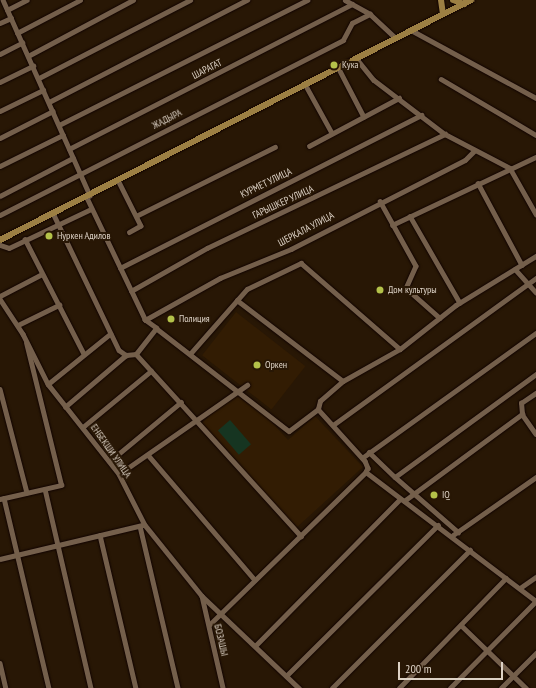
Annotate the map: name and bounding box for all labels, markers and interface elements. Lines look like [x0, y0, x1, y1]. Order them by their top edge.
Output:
street label: ШАРАГАТ [190, 56, 224, 82]
place label: Кука [342, 59, 358, 71]
marker: Кука [329, 60, 339, 70]
street label: ЖАДЫРА [150, 106, 184, 132]
street label: КУРМЕТ УЛИЦА [238, 165, 294, 201]
street label: ГАРЫШКЕР УЛИЦА [250, 183, 316, 221]
street label: ШЕРКАЛА УЛИЦА [276, 209, 336, 249]
place label: Нуркен Адилов [57, 230, 111, 242]
marker: Нуркен Адилов [44, 231, 54, 241]
place label: Дом культуры [388, 284, 437, 296]
marker: Дом культуры [375, 285, 385, 295]
place label: Полиция [179, 313, 210, 325]
marker: Полиция [166, 314, 176, 324]
place label: Оркен [265, 359, 287, 371]
marker: Оркен [252, 360, 262, 370]
street label: ЕНБЕКШИ УЛИЦА [88, 422, 134, 480]
place label: IQ [442, 489, 450, 501]
marker: IQ [429, 490, 439, 500]
street label: БОЗАШЫ [212, 623, 230, 657]
scale bar [400, 654, 505, 680]
text: 200 m [405, 661, 432, 676]

